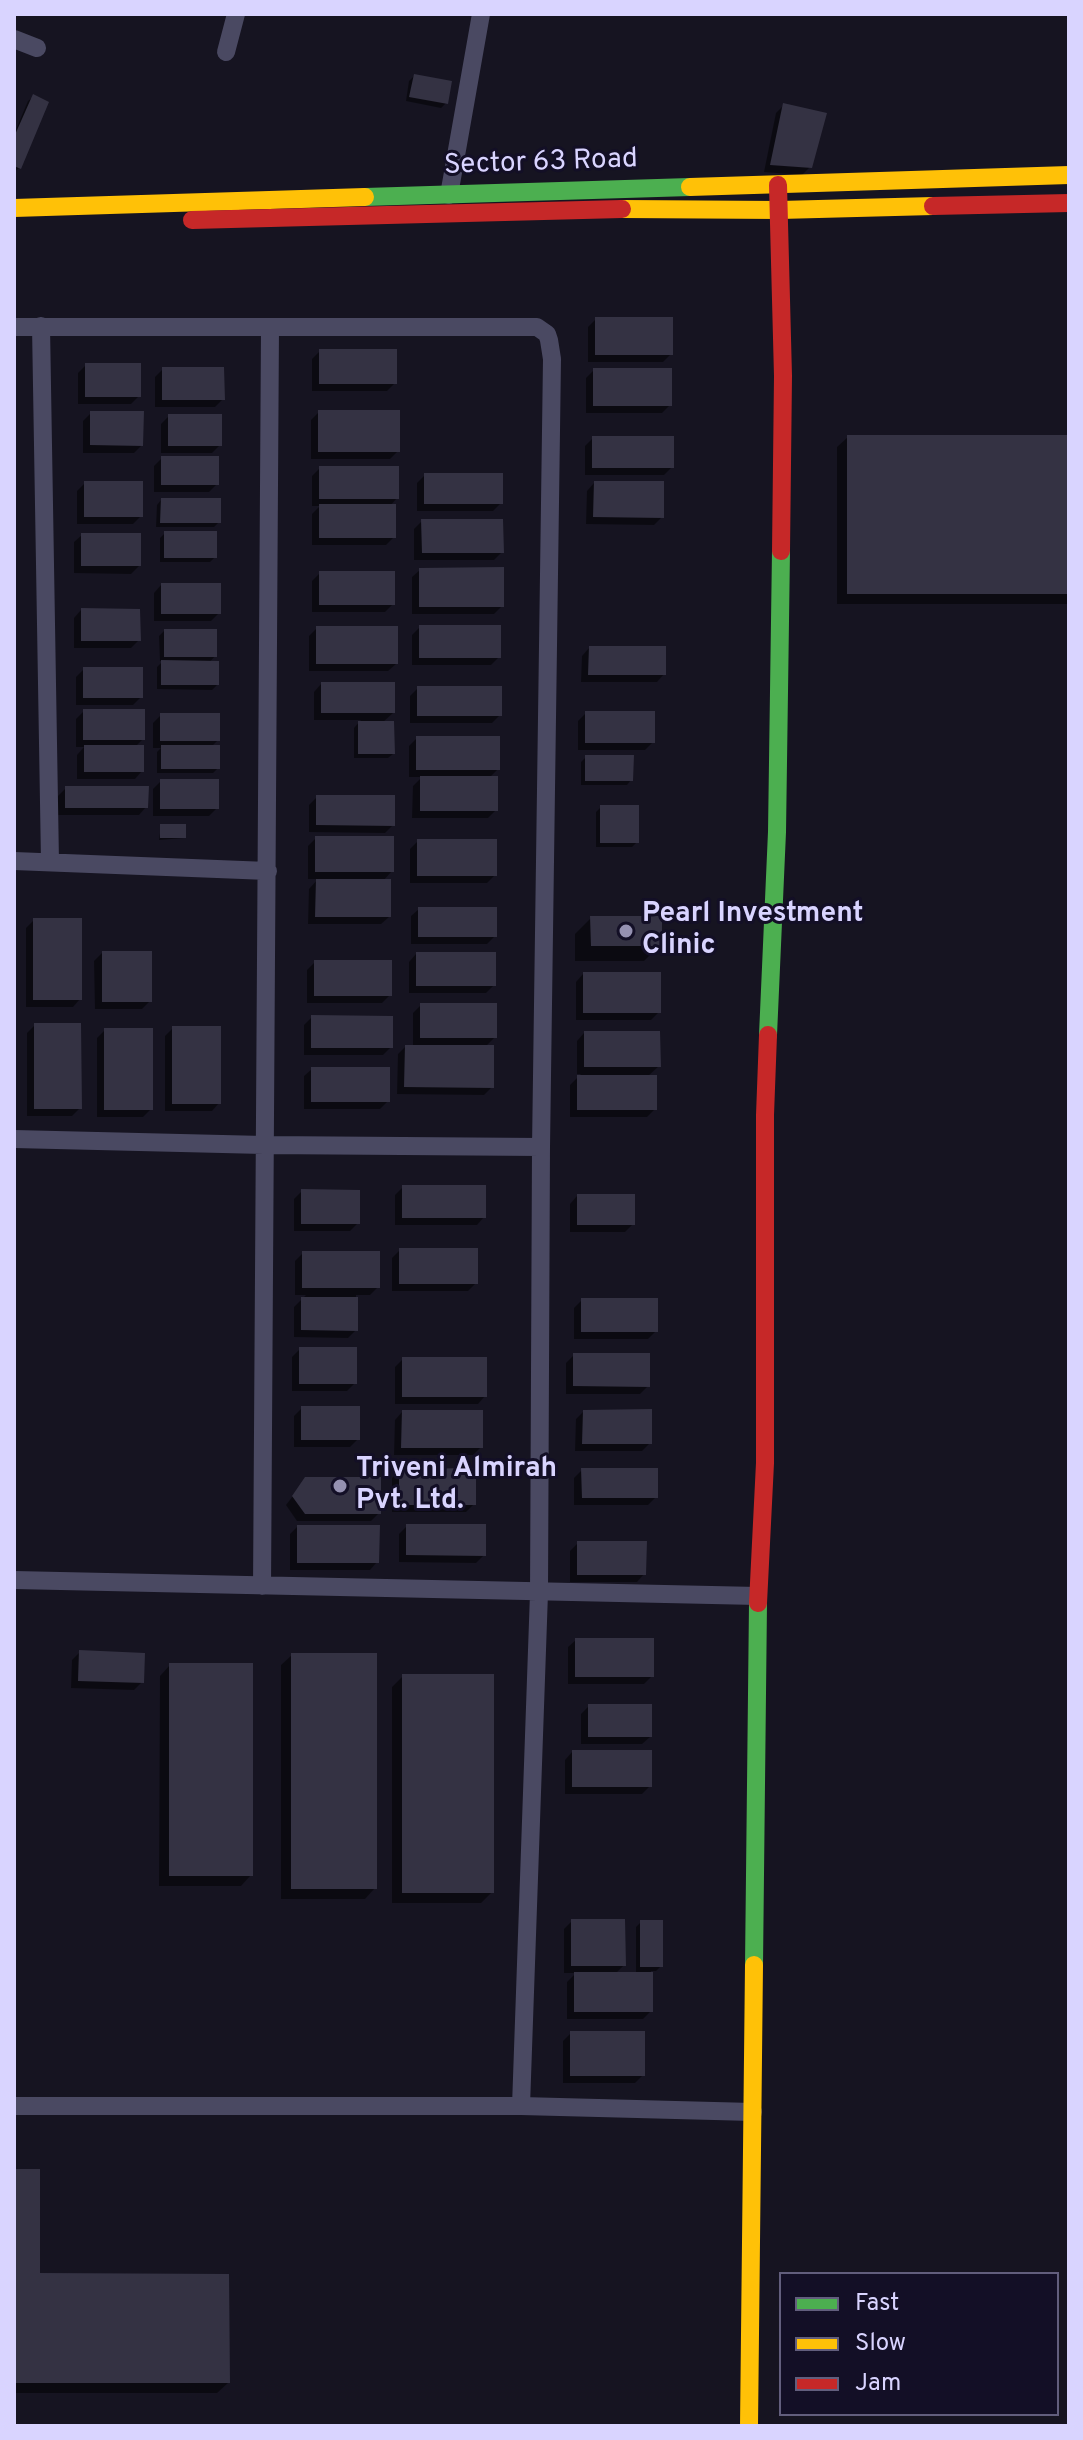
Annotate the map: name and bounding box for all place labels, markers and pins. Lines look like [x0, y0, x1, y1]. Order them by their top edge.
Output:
place label: Pearl Investment Clinic [642, 898, 863, 964]
marker: Pearl Investment Clinic [617, 922, 635, 940]
place label: Triveni Almirah Pvt. Ltd. [356, 1453, 557, 1519]
marker: Triveni Almirah Pvt. Ltd. [331, 1477, 349, 1495]

